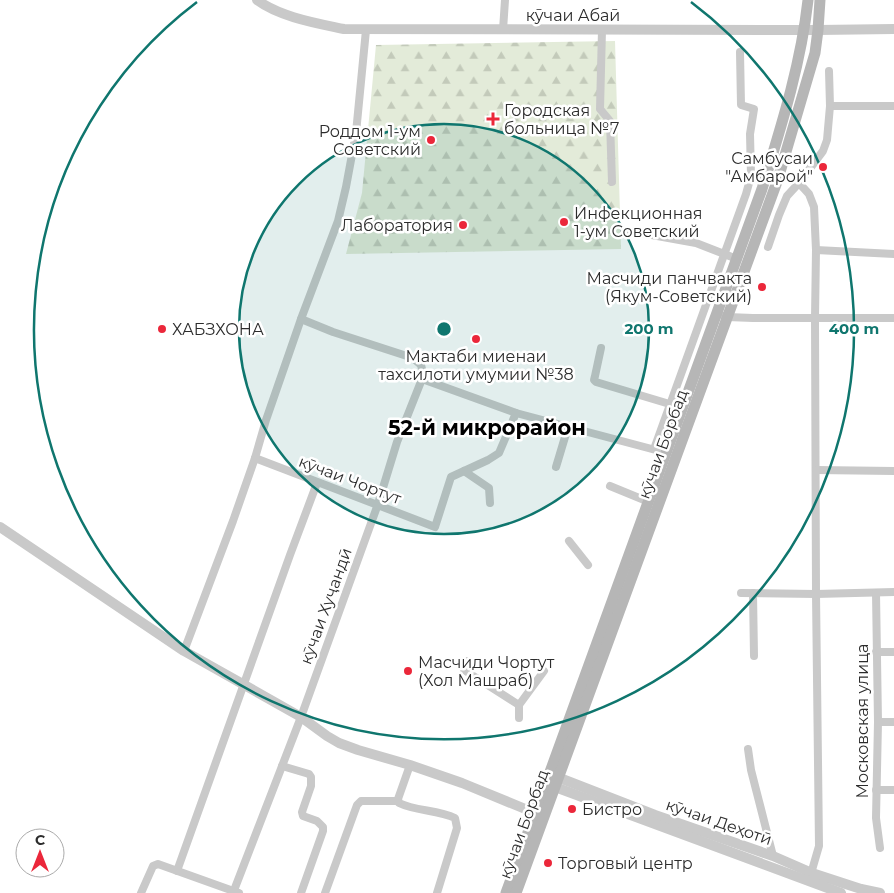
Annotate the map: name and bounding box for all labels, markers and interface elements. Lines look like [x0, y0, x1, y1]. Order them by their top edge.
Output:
street label: кӯчаи Абаӣ [526, 6, 620, 25]
place label: Городская больница №7 [504, 101, 619, 138]
marker: Городская больница №7 [486, 112, 500, 126]
place label: Роддом 1-ум Советский [319, 122, 421, 159]
marker: Роддом 1-ум Советский [425, 134, 437, 146]
place label: Самбусаи "Амбарой" [725, 149, 813, 186]
marker: Самбусаи "Амбарой" [817, 161, 829, 173]
place label: Инфекционная 1-ум Советский [574, 204, 702, 241]
place label: Лаборатория [341, 216, 453, 235]
marker: Инфекционная 1-ум Советский [558, 216, 570, 228]
marker: Лаборатория [457, 219, 469, 231]
place label: Масчиди панчвакта (Якум-Советский) [586, 269, 752, 306]
marker: Масчиди панчвакта (Якум-Советский) [756, 281, 768, 293]
text: 200 m [624, 319, 674, 338]
text: 400 m [829, 319, 879, 338]
place label: ХАБЗХОНА [172, 320, 264, 339]
centre of rings [435, 320, 453, 338]
marker: ХАБЗХОНА [156, 323, 168, 335]
marker: Мактаби миенаи тахсилоти умумии №38 [470, 333, 482, 345]
place label: Мактаби миенаи тахсилоти умумии №38 [378, 347, 574, 384]
street label: кӯчаи Борбад [634, 387, 692, 501]
district label: 52-й микрорайон [388, 415, 586, 440]
street label: кӯчаи Чортут [296, 452, 404, 508]
street label: кӯчаи Хуҷандӣ [296, 545, 356, 667]
street label: Московская улица [853, 644, 872, 798]
place label: Масчиди Чортут (Хол Машраб) [418, 653, 555, 690]
marker: Масчиди Чортут (Хол Машраб) [402, 665, 414, 677]
street label: кӯчаи Борбад [495, 767, 553, 881]
street label: кӯчаи Деҳотӣ [664, 795, 774, 849]
place label: Бистро [582, 800, 642, 819]
marker: Бистро [566, 803, 578, 815]
north arrow [15, 828, 65, 878]
text: С [35, 831, 45, 849]
place label: Торговый центр [558, 854, 693, 873]
marker: Торговый центр [542, 857, 554, 869]

